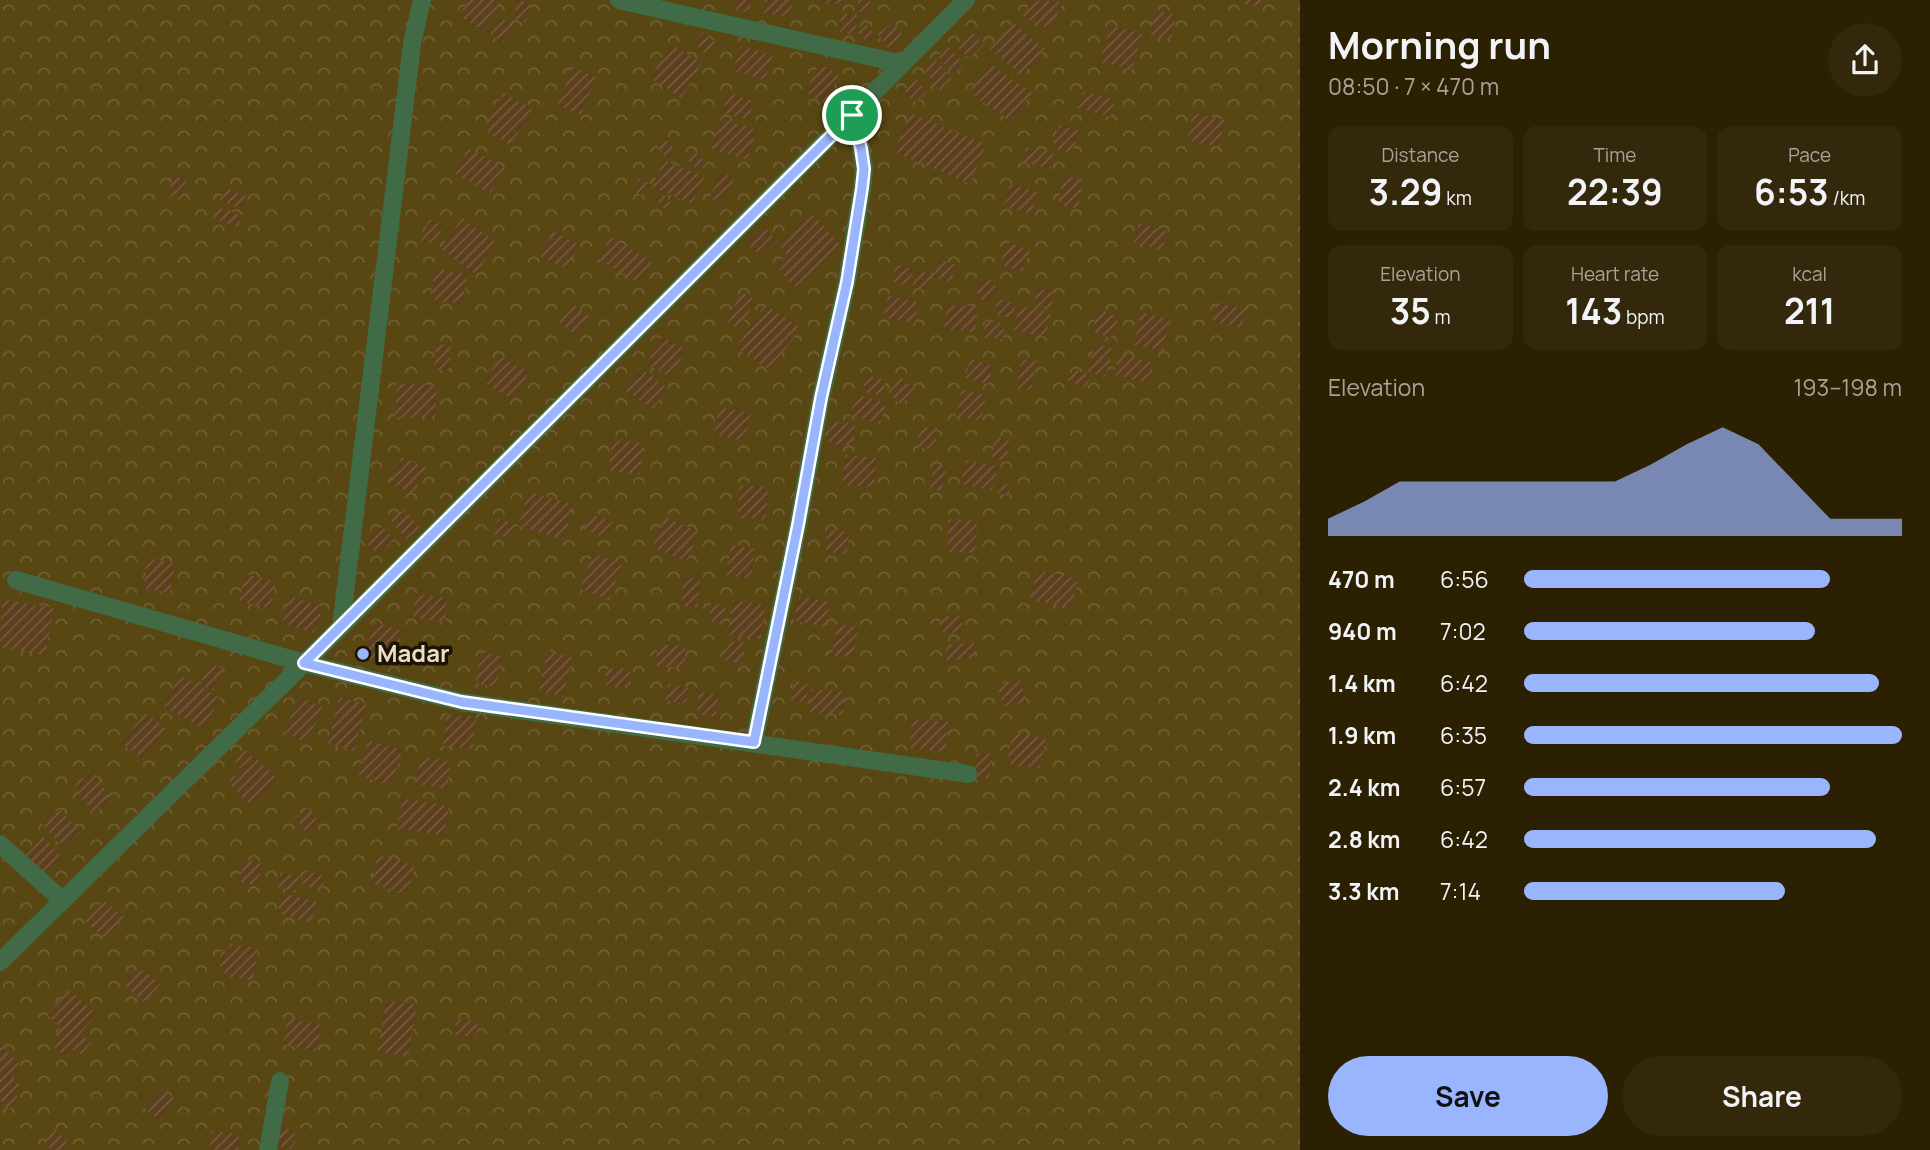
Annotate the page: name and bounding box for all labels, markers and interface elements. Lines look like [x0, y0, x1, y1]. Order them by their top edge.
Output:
text: Morning run [1328, 18, 1551, 70]
button: share [1828, 23, 1902, 97]
text: 08:50 · 7 × 470 m [1328, 70, 1499, 102]
pin [822, 85, 882, 145]
icon: arrive [833, 96, 871, 134]
text: Distance [1381, 142, 1459, 168]
text: Time [1594, 142, 1636, 168]
text: Pace [1788, 142, 1831, 168]
text: 3.29 [1369, 168, 1442, 216]
text: 22:39 [1567, 168, 1663, 216]
text: 6:53 [1754, 168, 1829, 216]
text: km [1442, 185, 1472, 211]
text: /km [1829, 185, 1865, 211]
text: Elevation [1380, 261, 1460, 287]
text: Heart rate [1571, 261, 1659, 287]
text: kcal [1792, 261, 1827, 287]
text: 35 [1390, 287, 1431, 335]
text: 143 [1565, 287, 1622, 335]
text: 211 [1784, 287, 1835, 335]
text: m [1431, 304, 1451, 330]
text: bpm [1622, 304, 1665, 330]
text: Elevation [1328, 371, 1425, 403]
text: 193–198 m [1793, 371, 1902, 403]
text: 470 m [1328, 563, 1395, 595]
text: 6:56 [1440, 563, 1489, 595]
text: 940 m [1328, 615, 1397, 647]
text: 7:02 [1440, 615, 1486, 647]
place label: Madar [377, 636, 450, 669]
marker: Madar [355, 646, 371, 662]
text: 1.4 km [1328, 667, 1396, 699]
text: 6:42 [1440, 667, 1488, 699]
text: 1.9 km [1328, 719, 1396, 751]
text: 6:35 [1440, 719, 1487, 751]
text: 2.4 km [1328, 771, 1400, 803]
text: 6:57 [1440, 771, 1486, 803]
text: 2.8 km [1328, 823, 1400, 855]
text: 6:42 [1440, 823, 1488, 855]
text: 3.3 km [1328, 875, 1399, 907]
text: 7:14 [1440, 875, 1481, 907]
button: Save [1328, 1056, 1608, 1136]
button: Share [1622, 1056, 1902, 1136]

